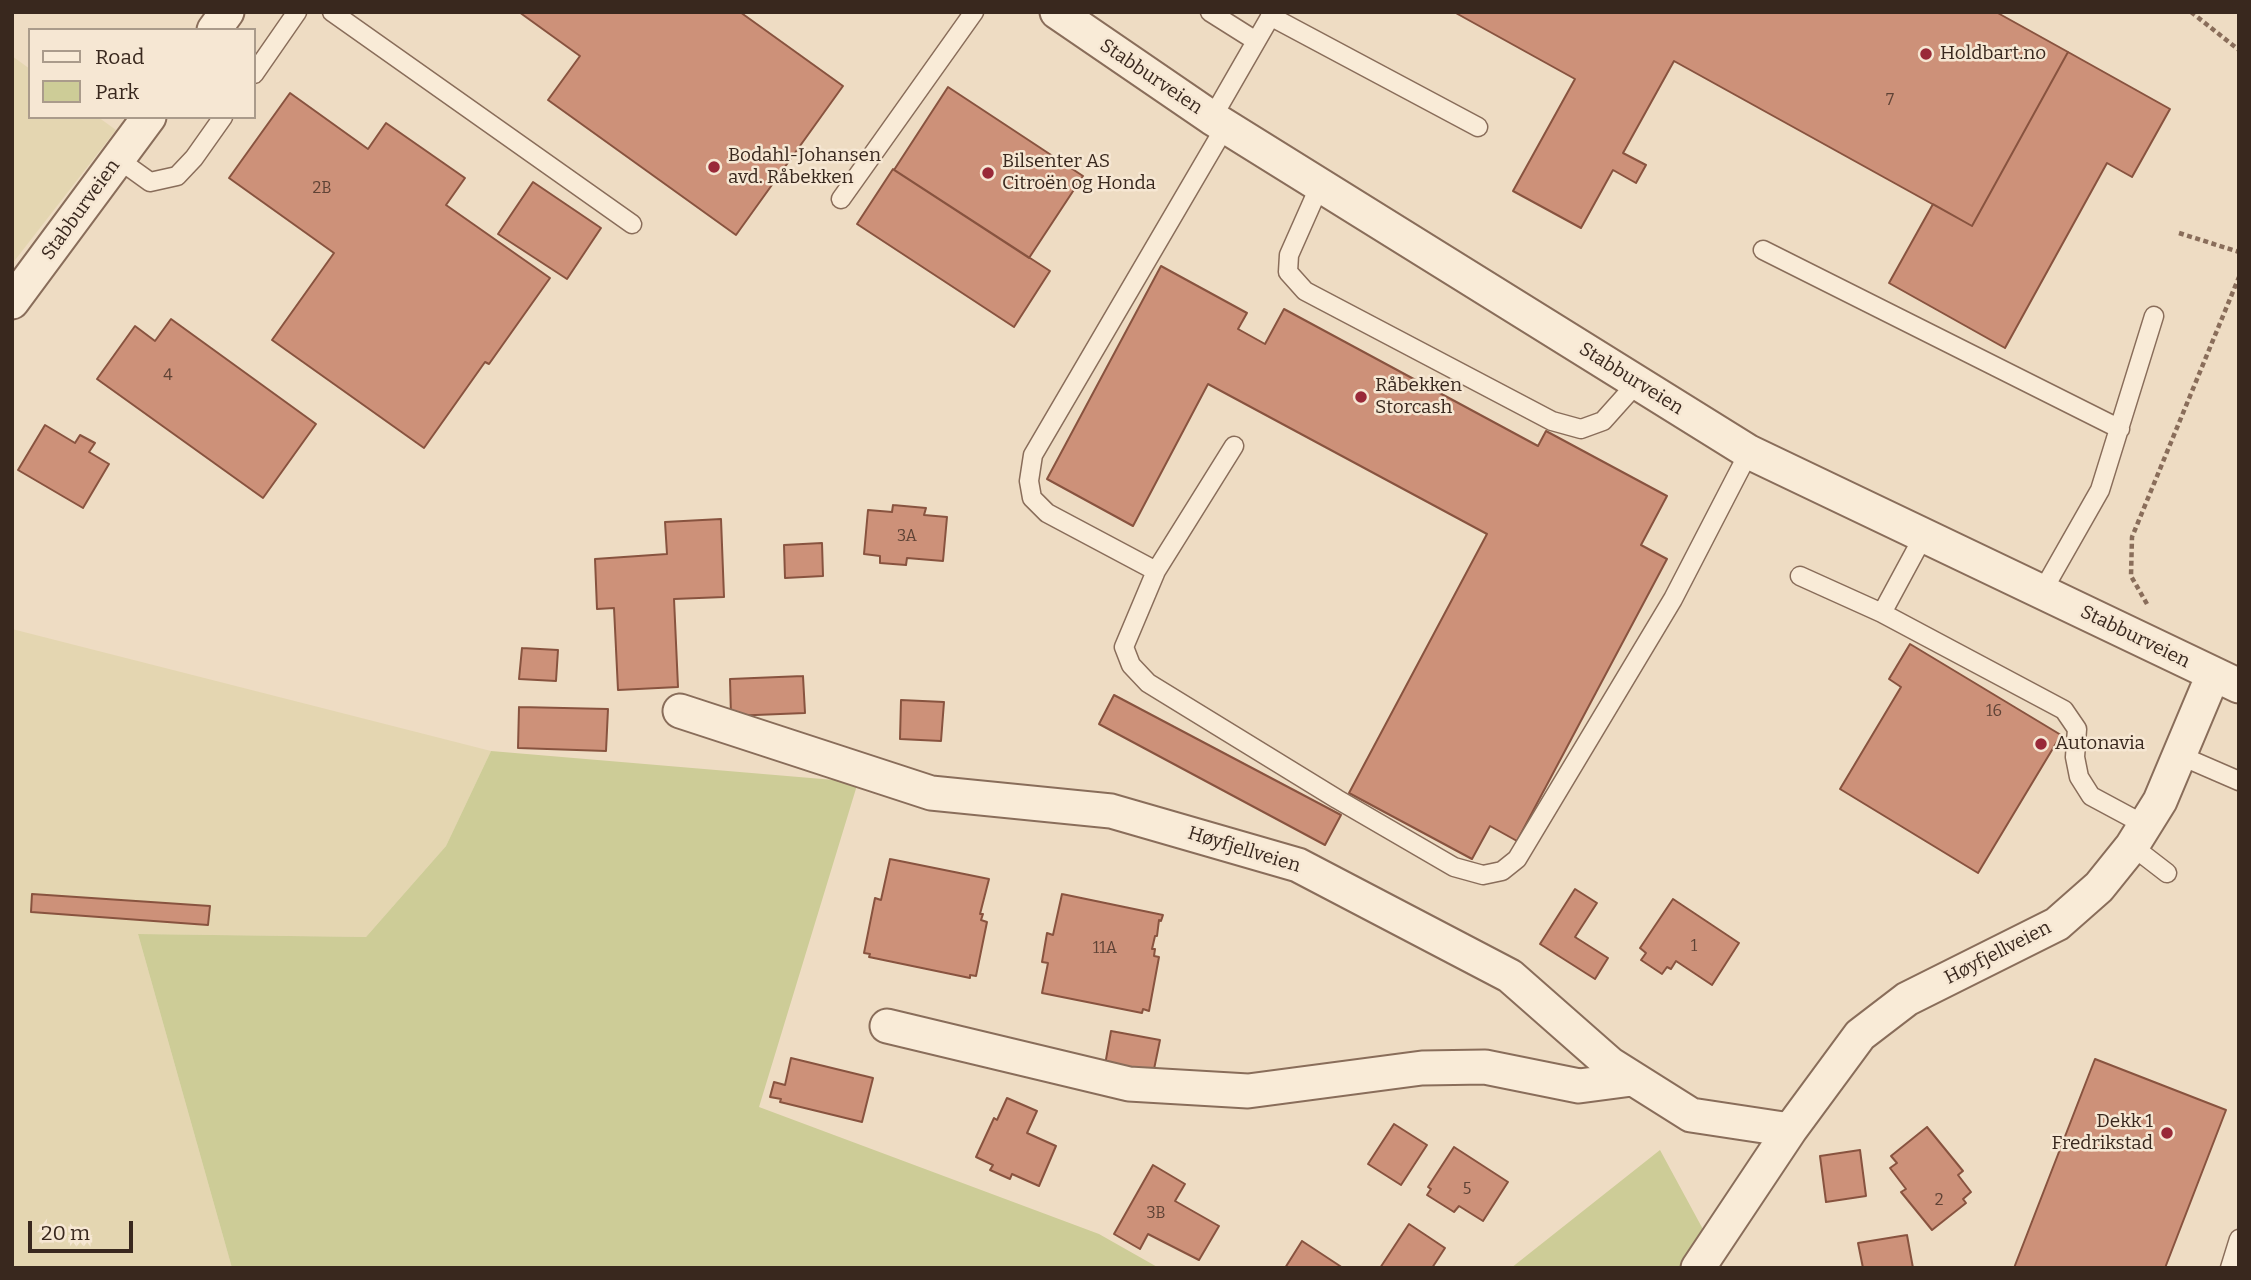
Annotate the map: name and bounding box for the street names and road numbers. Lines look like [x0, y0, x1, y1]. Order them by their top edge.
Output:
street label: Stabburveien [1095, 34, 1207, 120]
street label: Stabburveien [37, 155, 125, 265]
street label: Stabburveien [1575, 338, 1687, 420]
street label: Stabburveien [2077, 601, 2193, 673]
street label: Høyfjellveien [1185, 822, 1303, 878]
street label: Høyfjellveien [1941, 916, 2055, 990]

